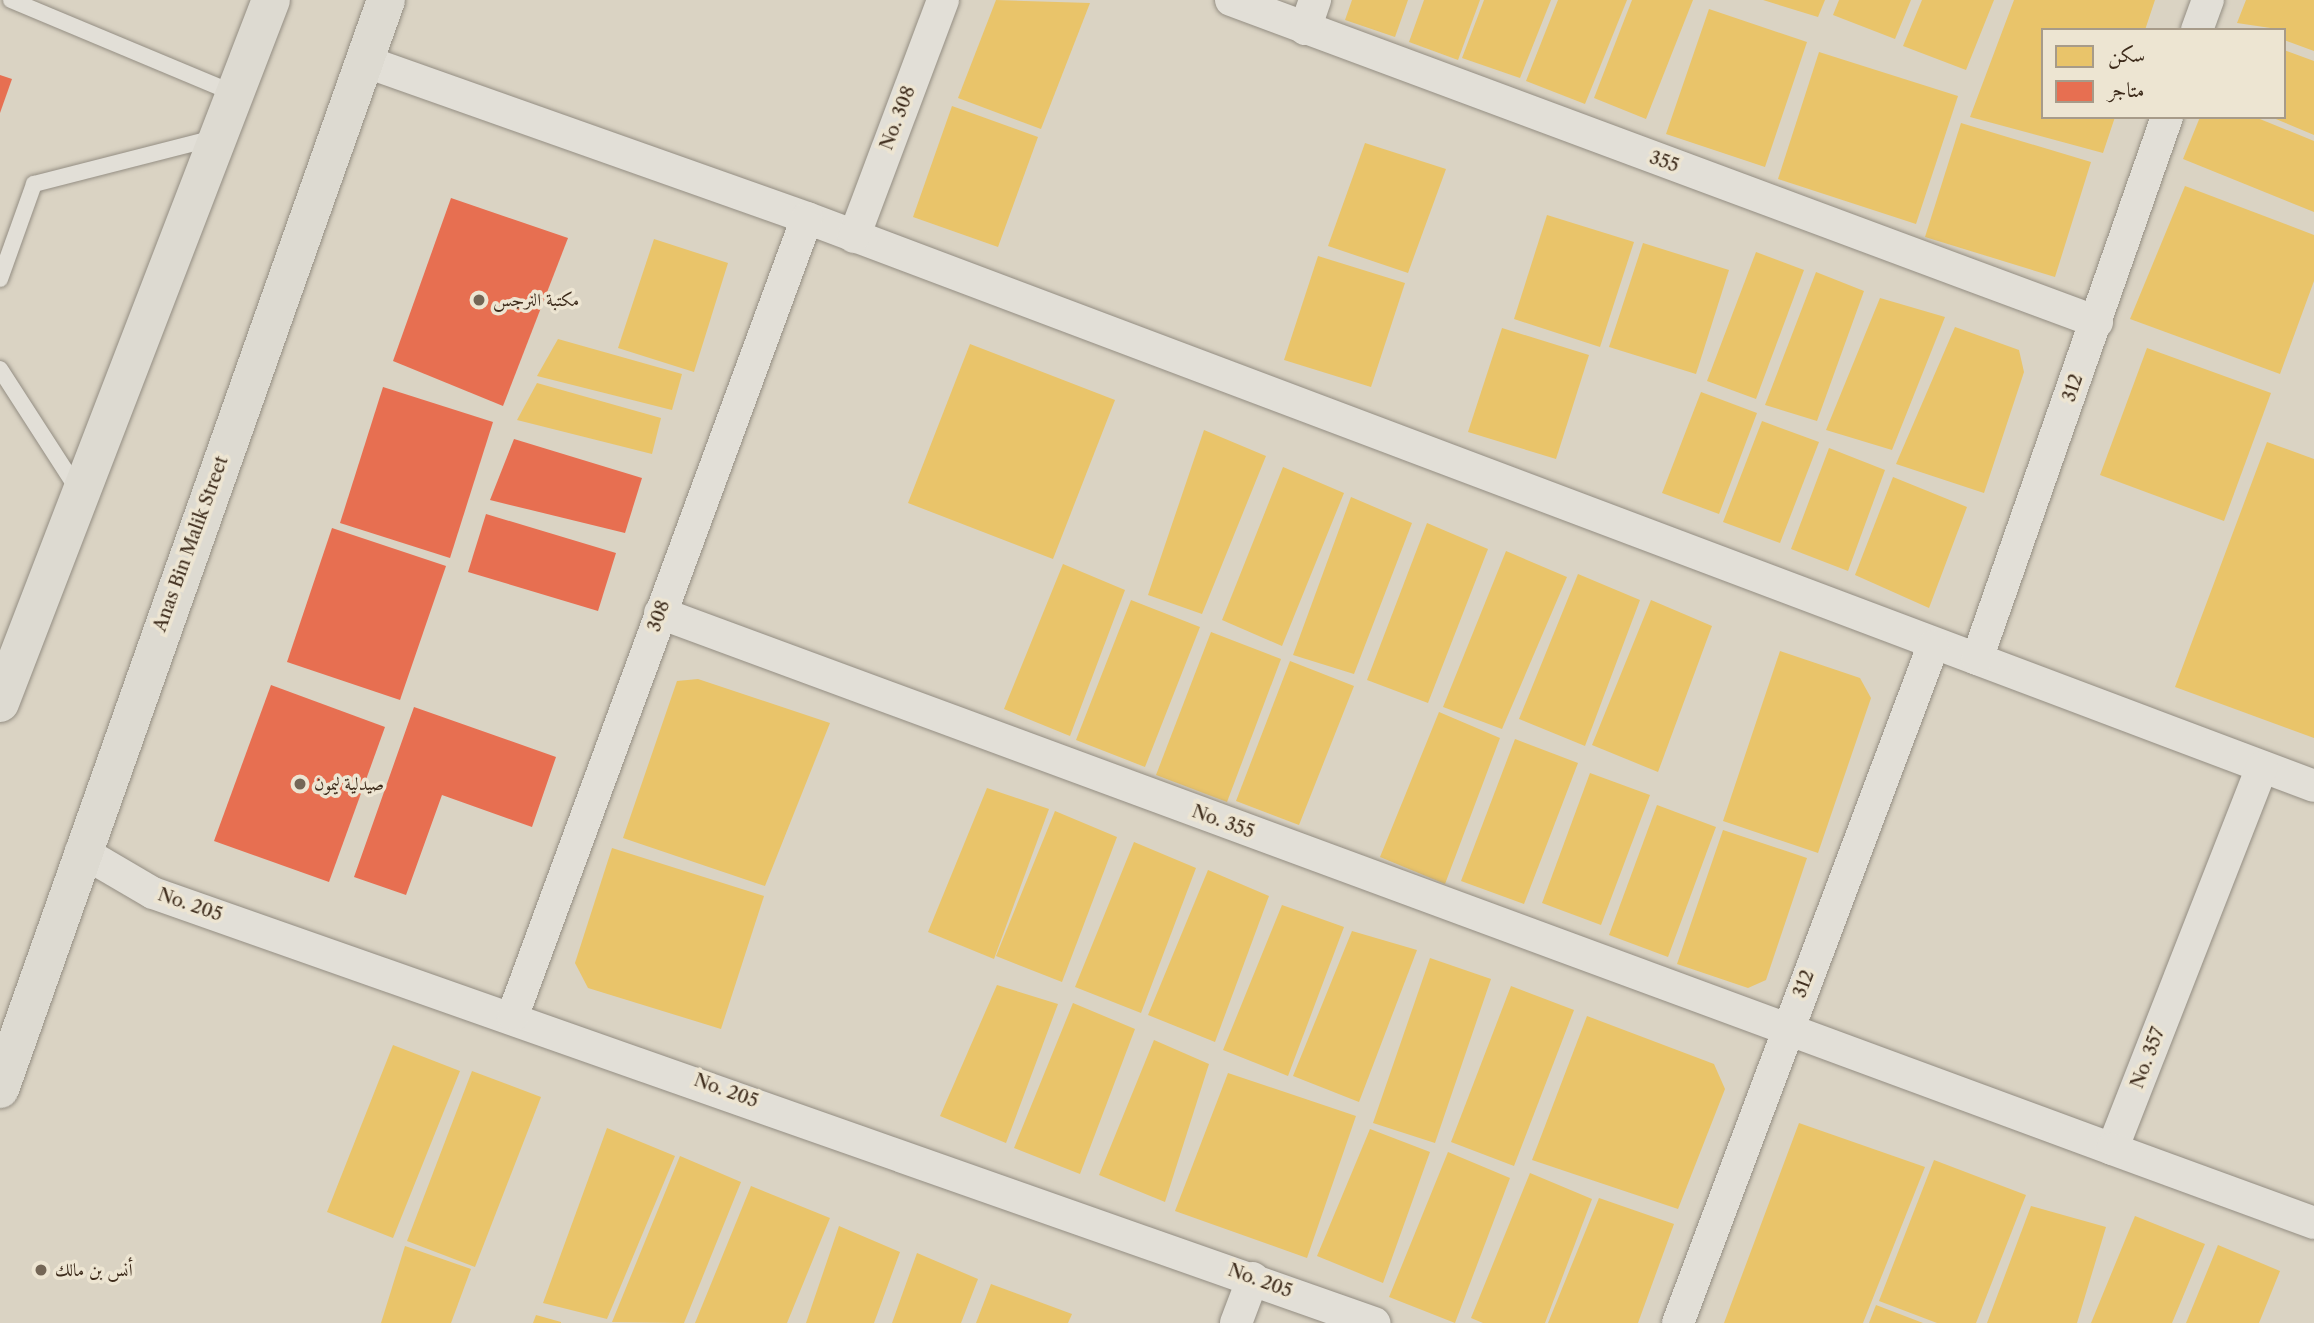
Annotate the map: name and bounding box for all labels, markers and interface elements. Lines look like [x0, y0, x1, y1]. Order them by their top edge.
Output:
legend [2041, 28, 2286, 119]
text: سكن [2108, 42, 2145, 67]
text: متاجر [2108, 77, 2145, 102]
street label: No. 308 [876, 83, 920, 153]
street label: 355 [1646, 147, 1682, 177]
place label: مكتبة النرجس [493, 289, 579, 311]
marker: مكتبة النرجس [471, 292, 487, 308]
street label: 312 [2058, 371, 2088, 405]
street label: Anas Bin Malik Street [149, 453, 233, 635]
street label: 308 [643, 597, 675, 635]
place label: صيدلية ليمون [314, 773, 384, 795]
marker: صيدلية ليمون [292, 776, 308, 792]
street label: No. 355 [1189, 801, 1257, 843]
street label: No. 205 [155, 884, 225, 926]
street label: 312 [1789, 967, 1819, 1001]
street label: No. 357 [2127, 1024, 2169, 1092]
street label: No. 205 [691, 1069, 761, 1113]
place label: أنس بن مالك [55, 1259, 133, 1281]
street label: No. 205 [1225, 1259, 1295, 1303]
marker: أنس بن مالك [33, 1262, 49, 1278]

